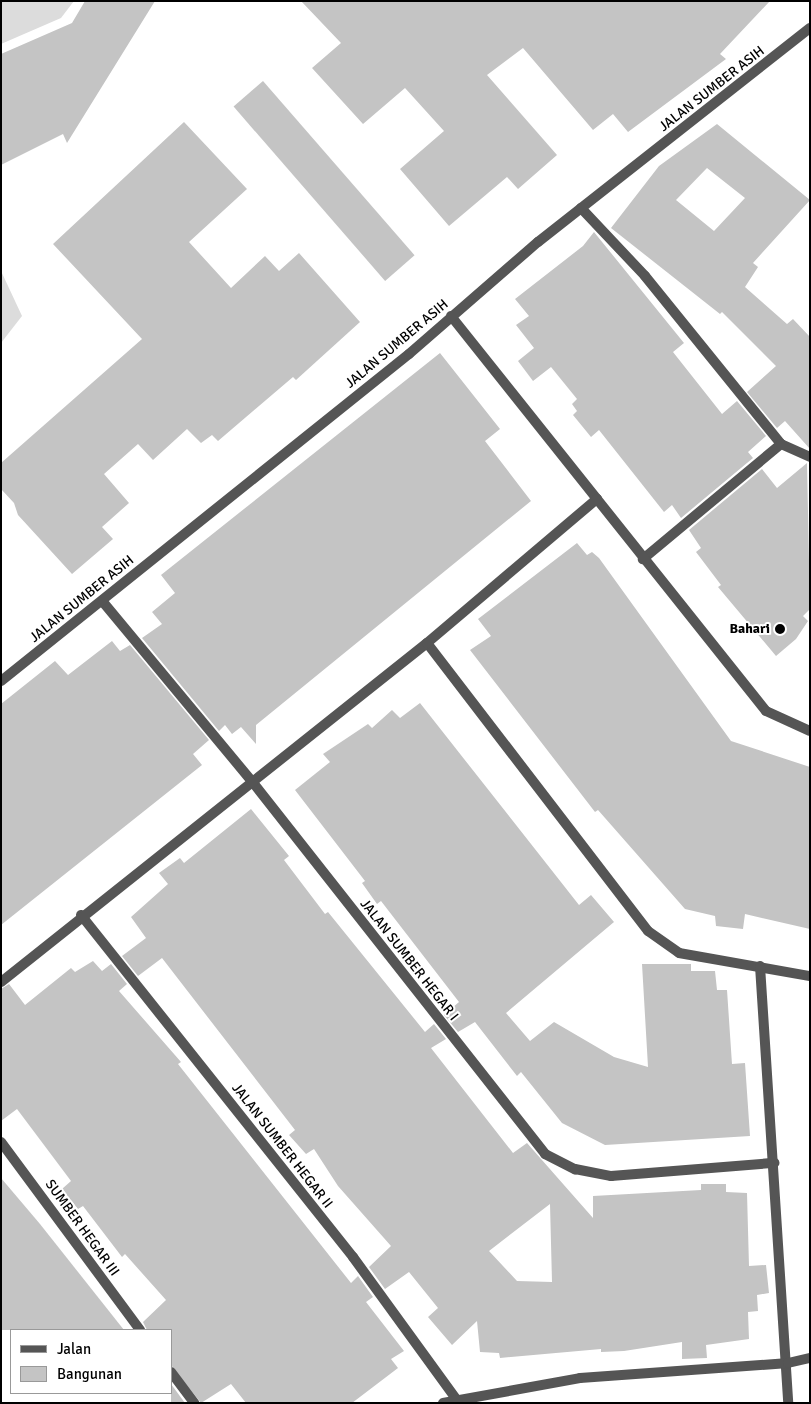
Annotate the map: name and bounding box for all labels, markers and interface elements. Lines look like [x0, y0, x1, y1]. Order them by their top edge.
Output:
street label: JALAN SUMBER ASIH [656, 43, 768, 135]
street label: JALAN SUMBER ASIH [342, 296, 452, 392]
street label: JALAN SUMBER ASIH [27, 552, 137, 646]
place label: Bahari [729, 621, 770, 637]
marker: Bahari [774, 623, 786, 635]
street label: JALAN SUMBER HEGAR I [356, 896, 462, 1024]
street label: JALAN SUMBER HEGAR II [228, 1080, 336, 1212]
street label: SUMBER HEGAR III [41, 1177, 123, 1279]
legend [10, 1329, 172, 1394]
text: Jalan [57, 1340, 91, 1358]
text: Bangunan [57, 1365, 122, 1383]

